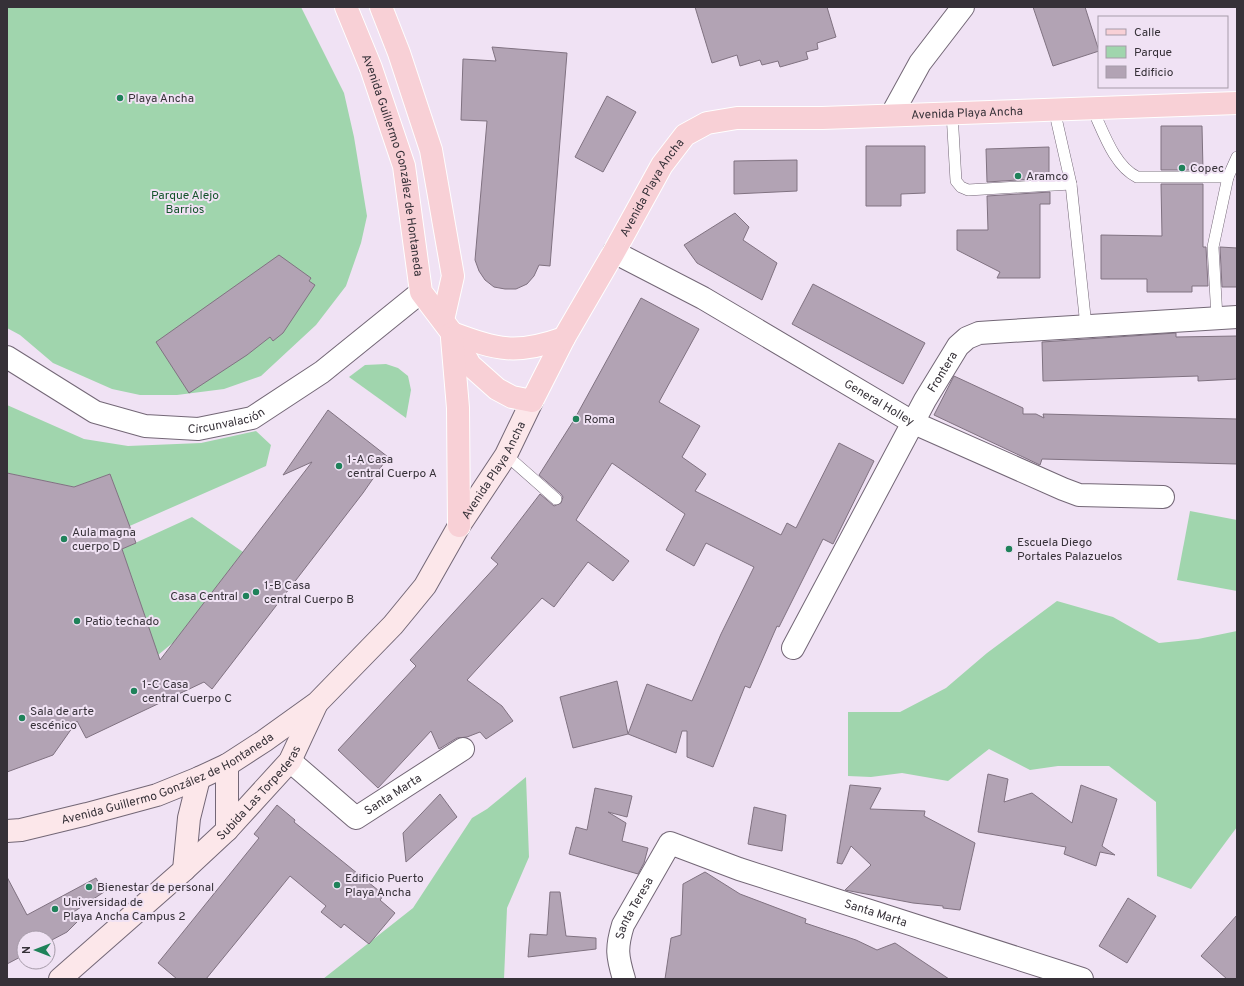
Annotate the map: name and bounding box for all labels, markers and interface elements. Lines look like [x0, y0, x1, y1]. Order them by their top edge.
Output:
legend [1098, 16, 1228, 88]
text: Calle [1134, 25, 1161, 41]
text: Parque [1134, 45, 1172, 61]
street label: Avenida Guillermo González de Hontaneda [357, 52, 426, 277]
text: Edificio [1134, 65, 1174, 81]
place label: Playa Ancha [128, 91, 194, 107]
marker: Playa Ancha [115, 93, 125, 103]
street label: Avenida Playa Ancha [911, 104, 1023, 124]
street label: Avenida Playa Ancha [617, 136, 688, 240]
place label: Copec [1190, 161, 1224, 177]
marker: Copec [1177, 163, 1187, 173]
place label: Aramco [1026, 169, 1068, 185]
marker: Aramco [1013, 171, 1023, 181]
park label: Parque Alejo Barrios [151, 188, 219, 218]
street label: Frontera [924, 349, 962, 396]
street label: General Holley [841, 376, 917, 430]
street label: Circunvalación [187, 405, 268, 438]
place label: Roma [584, 412, 615, 428]
marker: Roma [571, 414, 581, 424]
street label: Avenida Playa Ancha [459, 419, 530, 523]
place label: 1-A Casa central Cuerpo A [347, 452, 437, 482]
marker: 1-A Casa central Cuerpo A [334, 461, 344, 471]
place label: Aula magna cuerpo D [72, 525, 136, 555]
marker: Aula magna cuerpo D [59, 534, 69, 544]
place label: Escuela Diego Portales Palazuelos [1017, 535, 1122, 565]
marker: Escuela Diego Portales Palazuelos [1004, 544, 1014, 554]
place label: 1-B Casa central Cuerpo B [264, 578, 354, 608]
marker: 1-B Casa central Cuerpo B [251, 587, 261, 597]
place label: Casa Central [170, 589, 238, 605]
marker: Casa Central [241, 591, 251, 601]
place label: Patio techado [85, 614, 159, 630]
marker: Patio techado [72, 616, 82, 626]
place label: 1-C Casa central Cuerpo C [142, 677, 232, 707]
marker: 1-C Casa central Cuerpo C [129, 686, 139, 696]
place label: Sala de arte escénico [30, 704, 94, 734]
marker: Sala de arte escénico [17, 713, 27, 723]
street label: Avenida Guillermo González de Hontaneda [60, 730, 277, 829]
street label: Subida Las Torpederas [214, 743, 305, 844]
street label: Santa Marta [362, 771, 425, 819]
place label: Edificio Puerto Playa Ancha [345, 871, 424, 901]
street label: Santa Teresa [612, 875, 658, 941]
place label: Bienestar de personal [97, 880, 214, 896]
marker: Edificio Puerto Playa Ancha [332, 880, 342, 890]
marker: Bienestar de personal [84, 882, 94, 892]
place label: Universidad de Playa Ancha Campus 2 [63, 895, 186, 925]
street label: Santa Marta [842, 896, 909, 931]
marker: Universidad de Playa Ancha Campus 2 [50, 904, 60, 914]
north arrow [16, 930, 56, 970]
text: N [20, 946, 34, 954]

